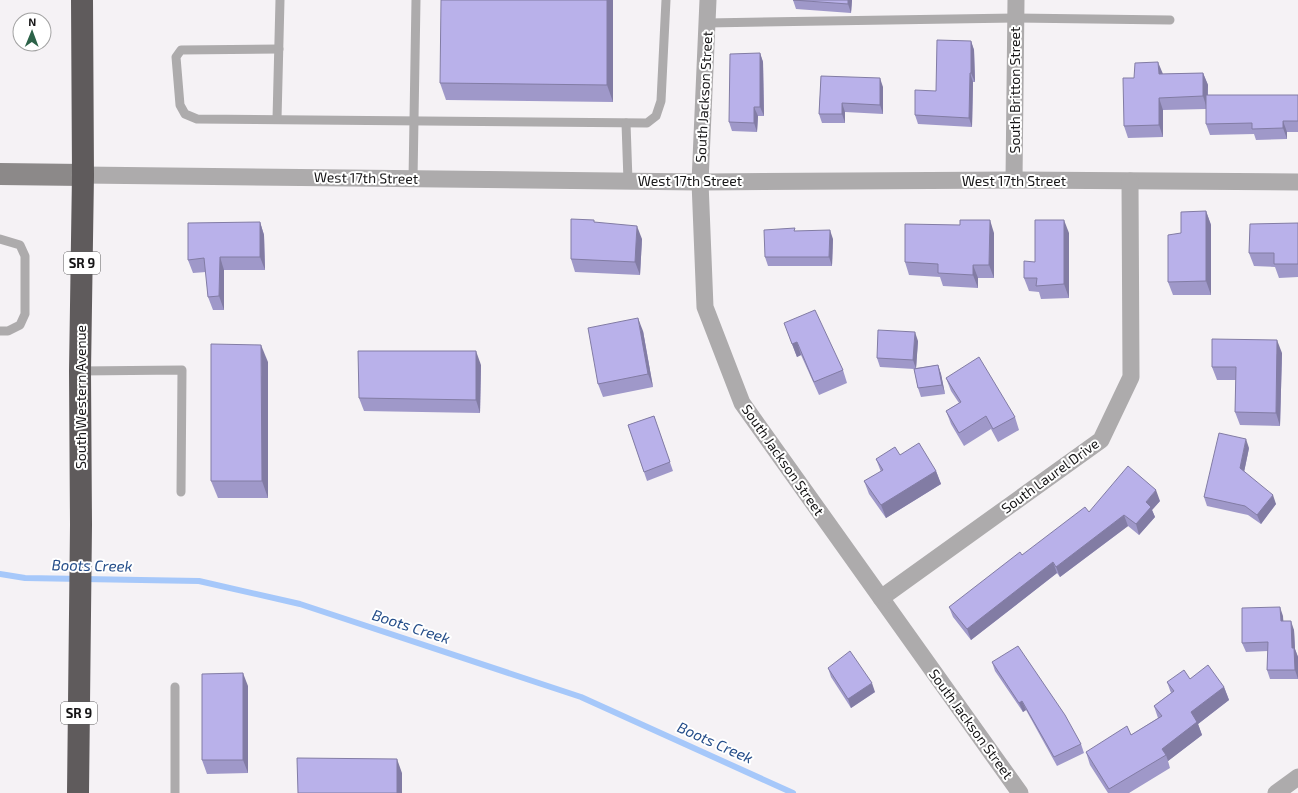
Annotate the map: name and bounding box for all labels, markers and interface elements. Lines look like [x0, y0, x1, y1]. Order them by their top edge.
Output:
north arrow [12, 12, 52, 52]
text: N [28, 15, 36, 28]
street label: South Britton Street [1006, 27, 1023, 153]
street label: South Jackson Street [692, 31, 715, 163]
street label: West 17th Street [314, 168, 418, 187]
street label: West 17th Street [638, 172, 742, 189]
street label: West 17th Street [962, 172, 1066, 189]
road number: SR 9 [64, 252, 100, 274]
street label: South Western Avenue [72, 325, 89, 469]
street label: South Jackson Street [739, 401, 828, 519]
street label: South Laurel Drive [998, 435, 1102, 517]
water label: Boots Creek [51, 555, 133, 575]
water label: Boots Creek [370, 605, 453, 647]
street label: South Jackson Street [926, 665, 1017, 782]
road number: SR 9 [61, 702, 97, 724]
water label: Boots Creek [675, 717, 756, 767]

